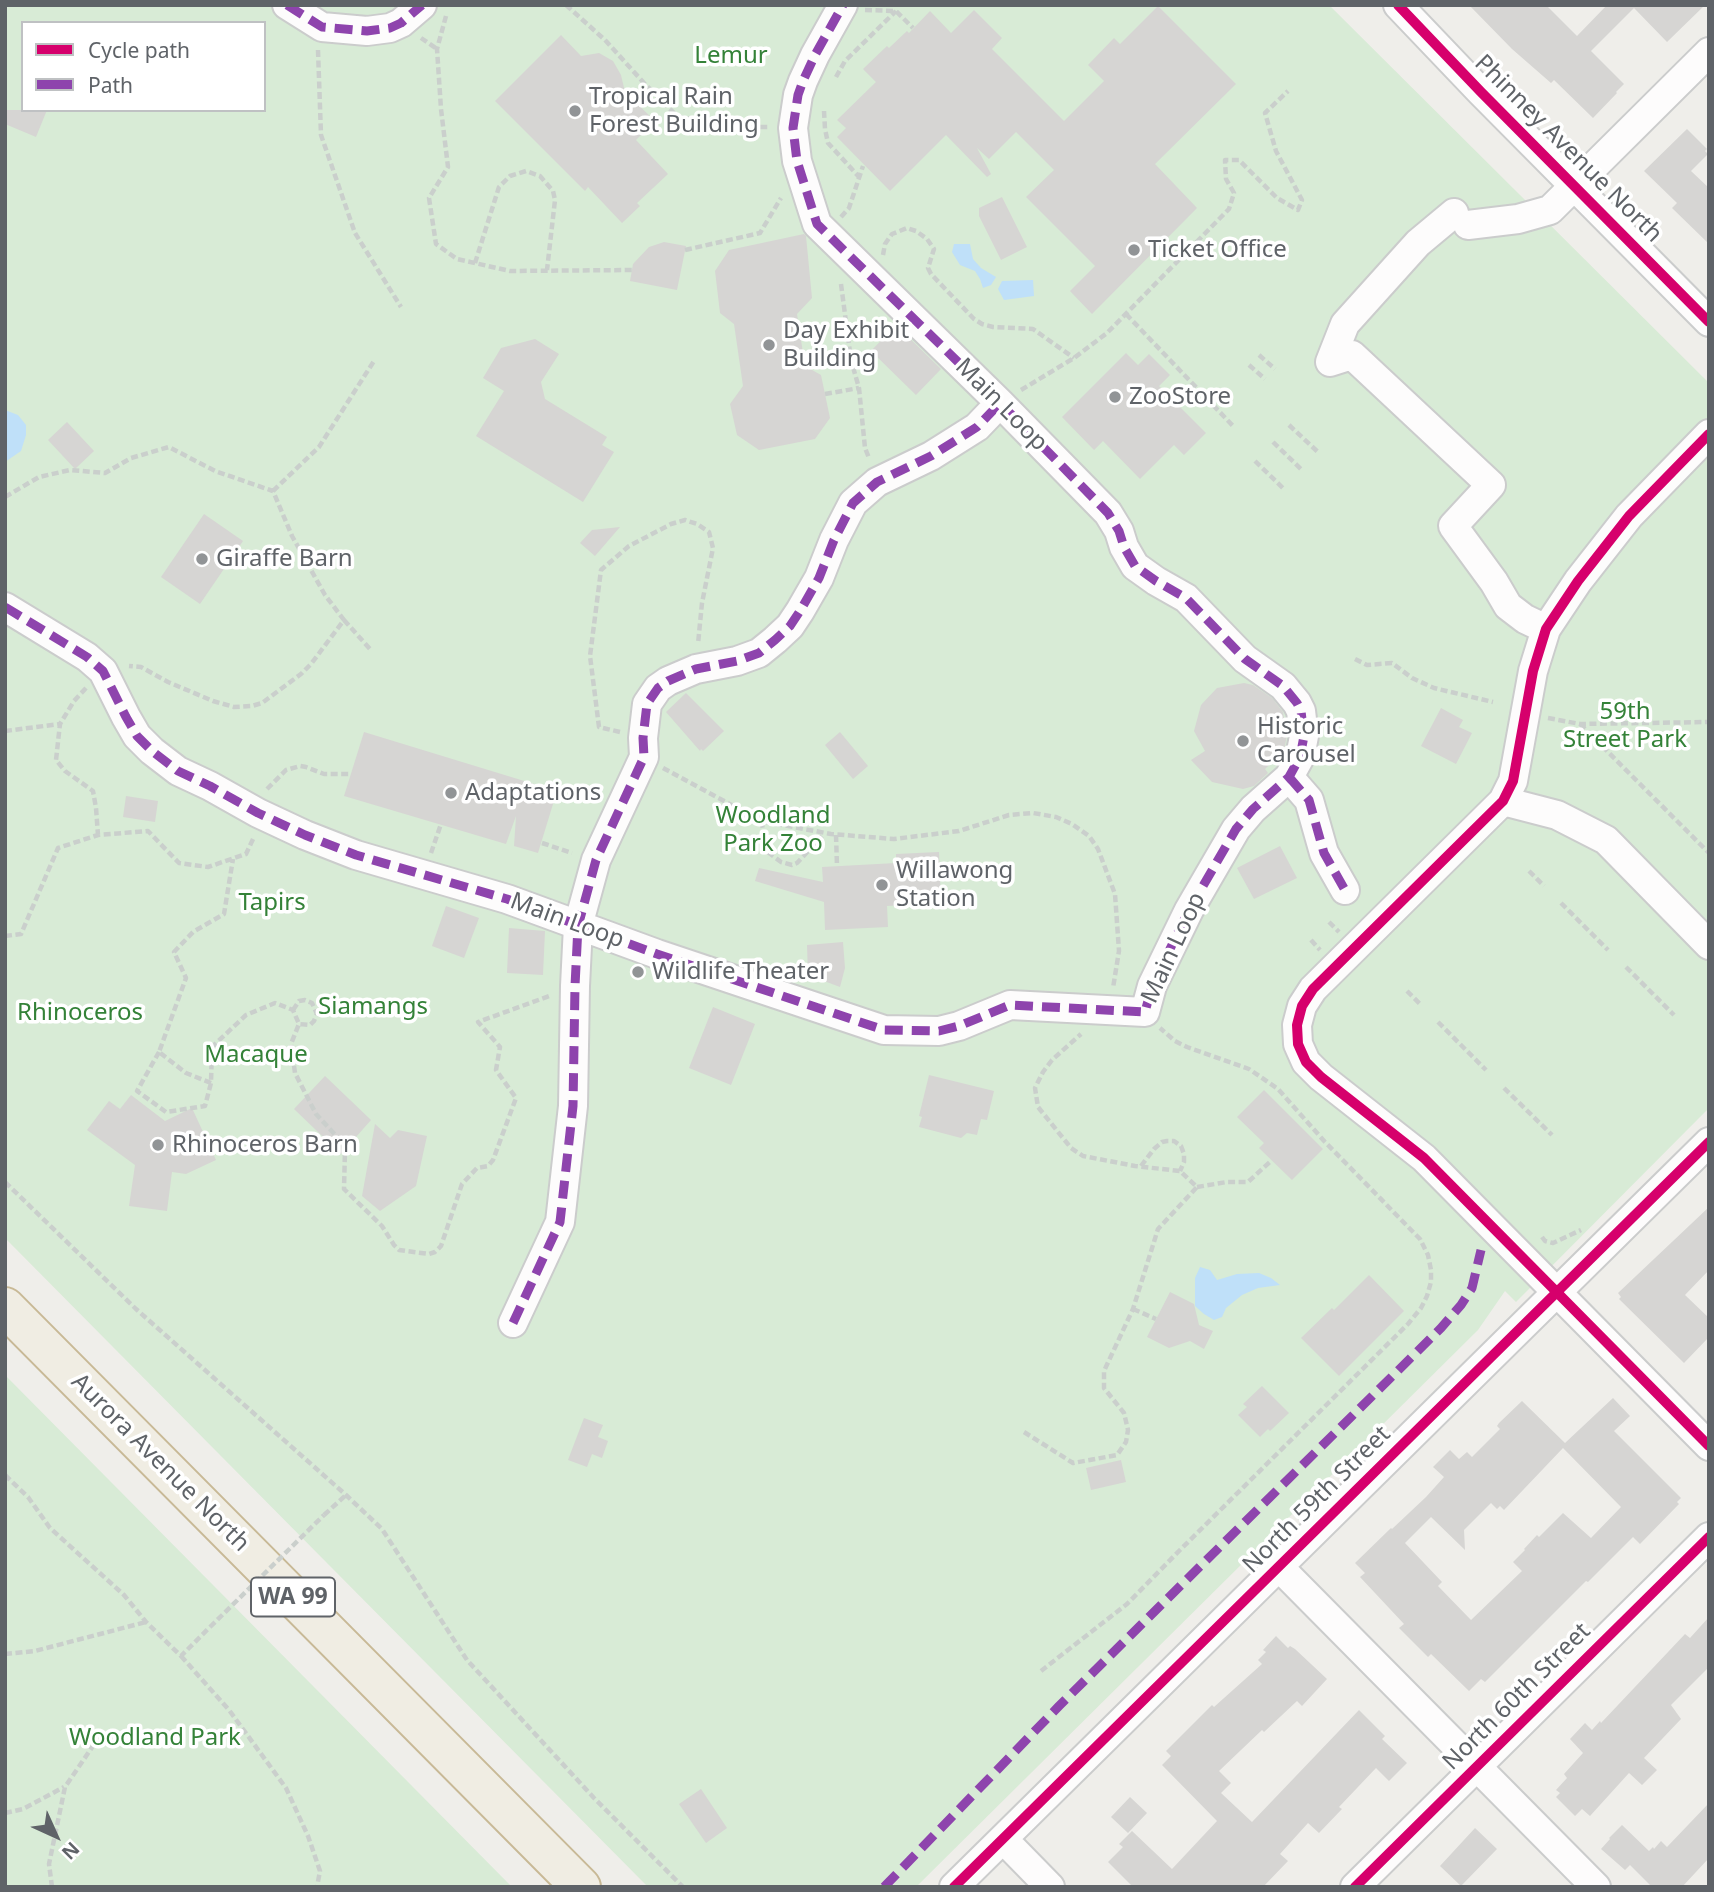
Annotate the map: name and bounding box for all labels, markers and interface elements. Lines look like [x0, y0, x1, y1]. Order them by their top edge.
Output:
legend [21, 21, 266, 112]
text: Cycle path [88, 36, 190, 64]
park label: Lemur [694, 42, 768, 70]
street label: Phinney Avenue North [1468, 49, 1668, 249]
text: Path [88, 71, 133, 99]
place label: Tropical Rain Forest Building [589, 83, 759, 139]
marker: Tropical Rain Forest Building [567, 103, 583, 119]
place label: Ticket Office [1148, 236, 1287, 264]
marker: Ticket Office [1126, 242, 1142, 258]
place label: Day Exhibit Building [783, 317, 909, 373]
marker: Day Exhibit Building [761, 337, 777, 353]
street label: Main Loop [949, 353, 1053, 457]
place label: ZooStore [1129, 383, 1231, 411]
marker: ZooStore [1107, 389, 1123, 405]
place label: Giraffe Barn [216, 545, 353, 573]
marker: Giraffe Barn [194, 551, 210, 567]
park label: 59th Street Park [1563, 698, 1687, 754]
place label: Historic Carousel [1257, 713, 1356, 769]
marker: Historic Carousel [1235, 733, 1251, 749]
place label: Adaptations [465, 779, 601, 807]
marker: Adaptations [443, 785, 459, 801]
park label: Woodland Park Zoo [716, 802, 830, 858]
place label: Willawong Station [896, 857, 1013, 913]
marker: Willawong Station [874, 877, 890, 893]
street label: Main Loop [506, 887, 628, 955]
street label: Main Loop [1136, 888, 1212, 1008]
park label: Tapirs [238, 889, 306, 917]
place label: Wildlife Theater [652, 958, 829, 986]
marker: Wildlife Theater [630, 964, 646, 980]
park label: Siamangs [318, 993, 428, 1021]
park label: Rhinoceros [17, 999, 143, 1027]
park label: Macaque [204, 1041, 308, 1069]
place label: Rhinoceros Barn [172, 1131, 358, 1159]
marker: Rhinoceros Barn [150, 1137, 166, 1153]
street label: Aurora Avenue North [65, 1368, 255, 1558]
street label: North 59th Street [1237, 1420, 1397, 1580]
road number: WA 99 [251, 1578, 335, 1616]
street label: North 60th Street [1437, 1617, 1597, 1777]
park label: Woodland Park [69, 1724, 241, 1752]
north arrow [21, 1801, 91, 1871]
text: N [56, 1836, 86, 1865]

